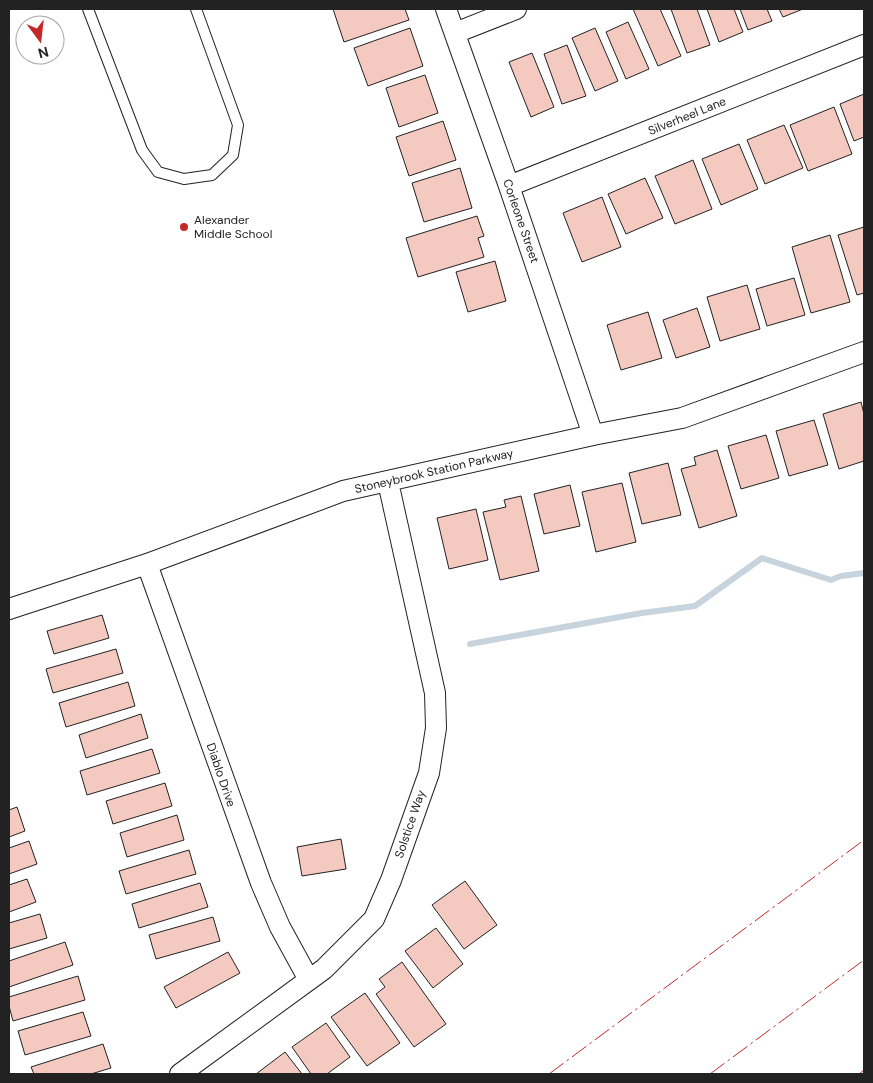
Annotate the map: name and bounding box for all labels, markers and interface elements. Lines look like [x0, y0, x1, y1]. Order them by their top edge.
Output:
north arrow [15, 15, 65, 65]
text: N [36, 43, 51, 63]
street label: Silverheel Lane [646, 93, 729, 139]
street label: Corleone Street [499, 177, 543, 265]
place label: Alexander Middle School [194, 212, 272, 242]
marker: Alexander Middle School [178, 221, 190, 233]
street label: Stoneybrook Station Parkway [353, 445, 515, 497]
street label: Diablo Drive [203, 741, 239, 809]
street label: Solstice Way [391, 788, 429, 860]

